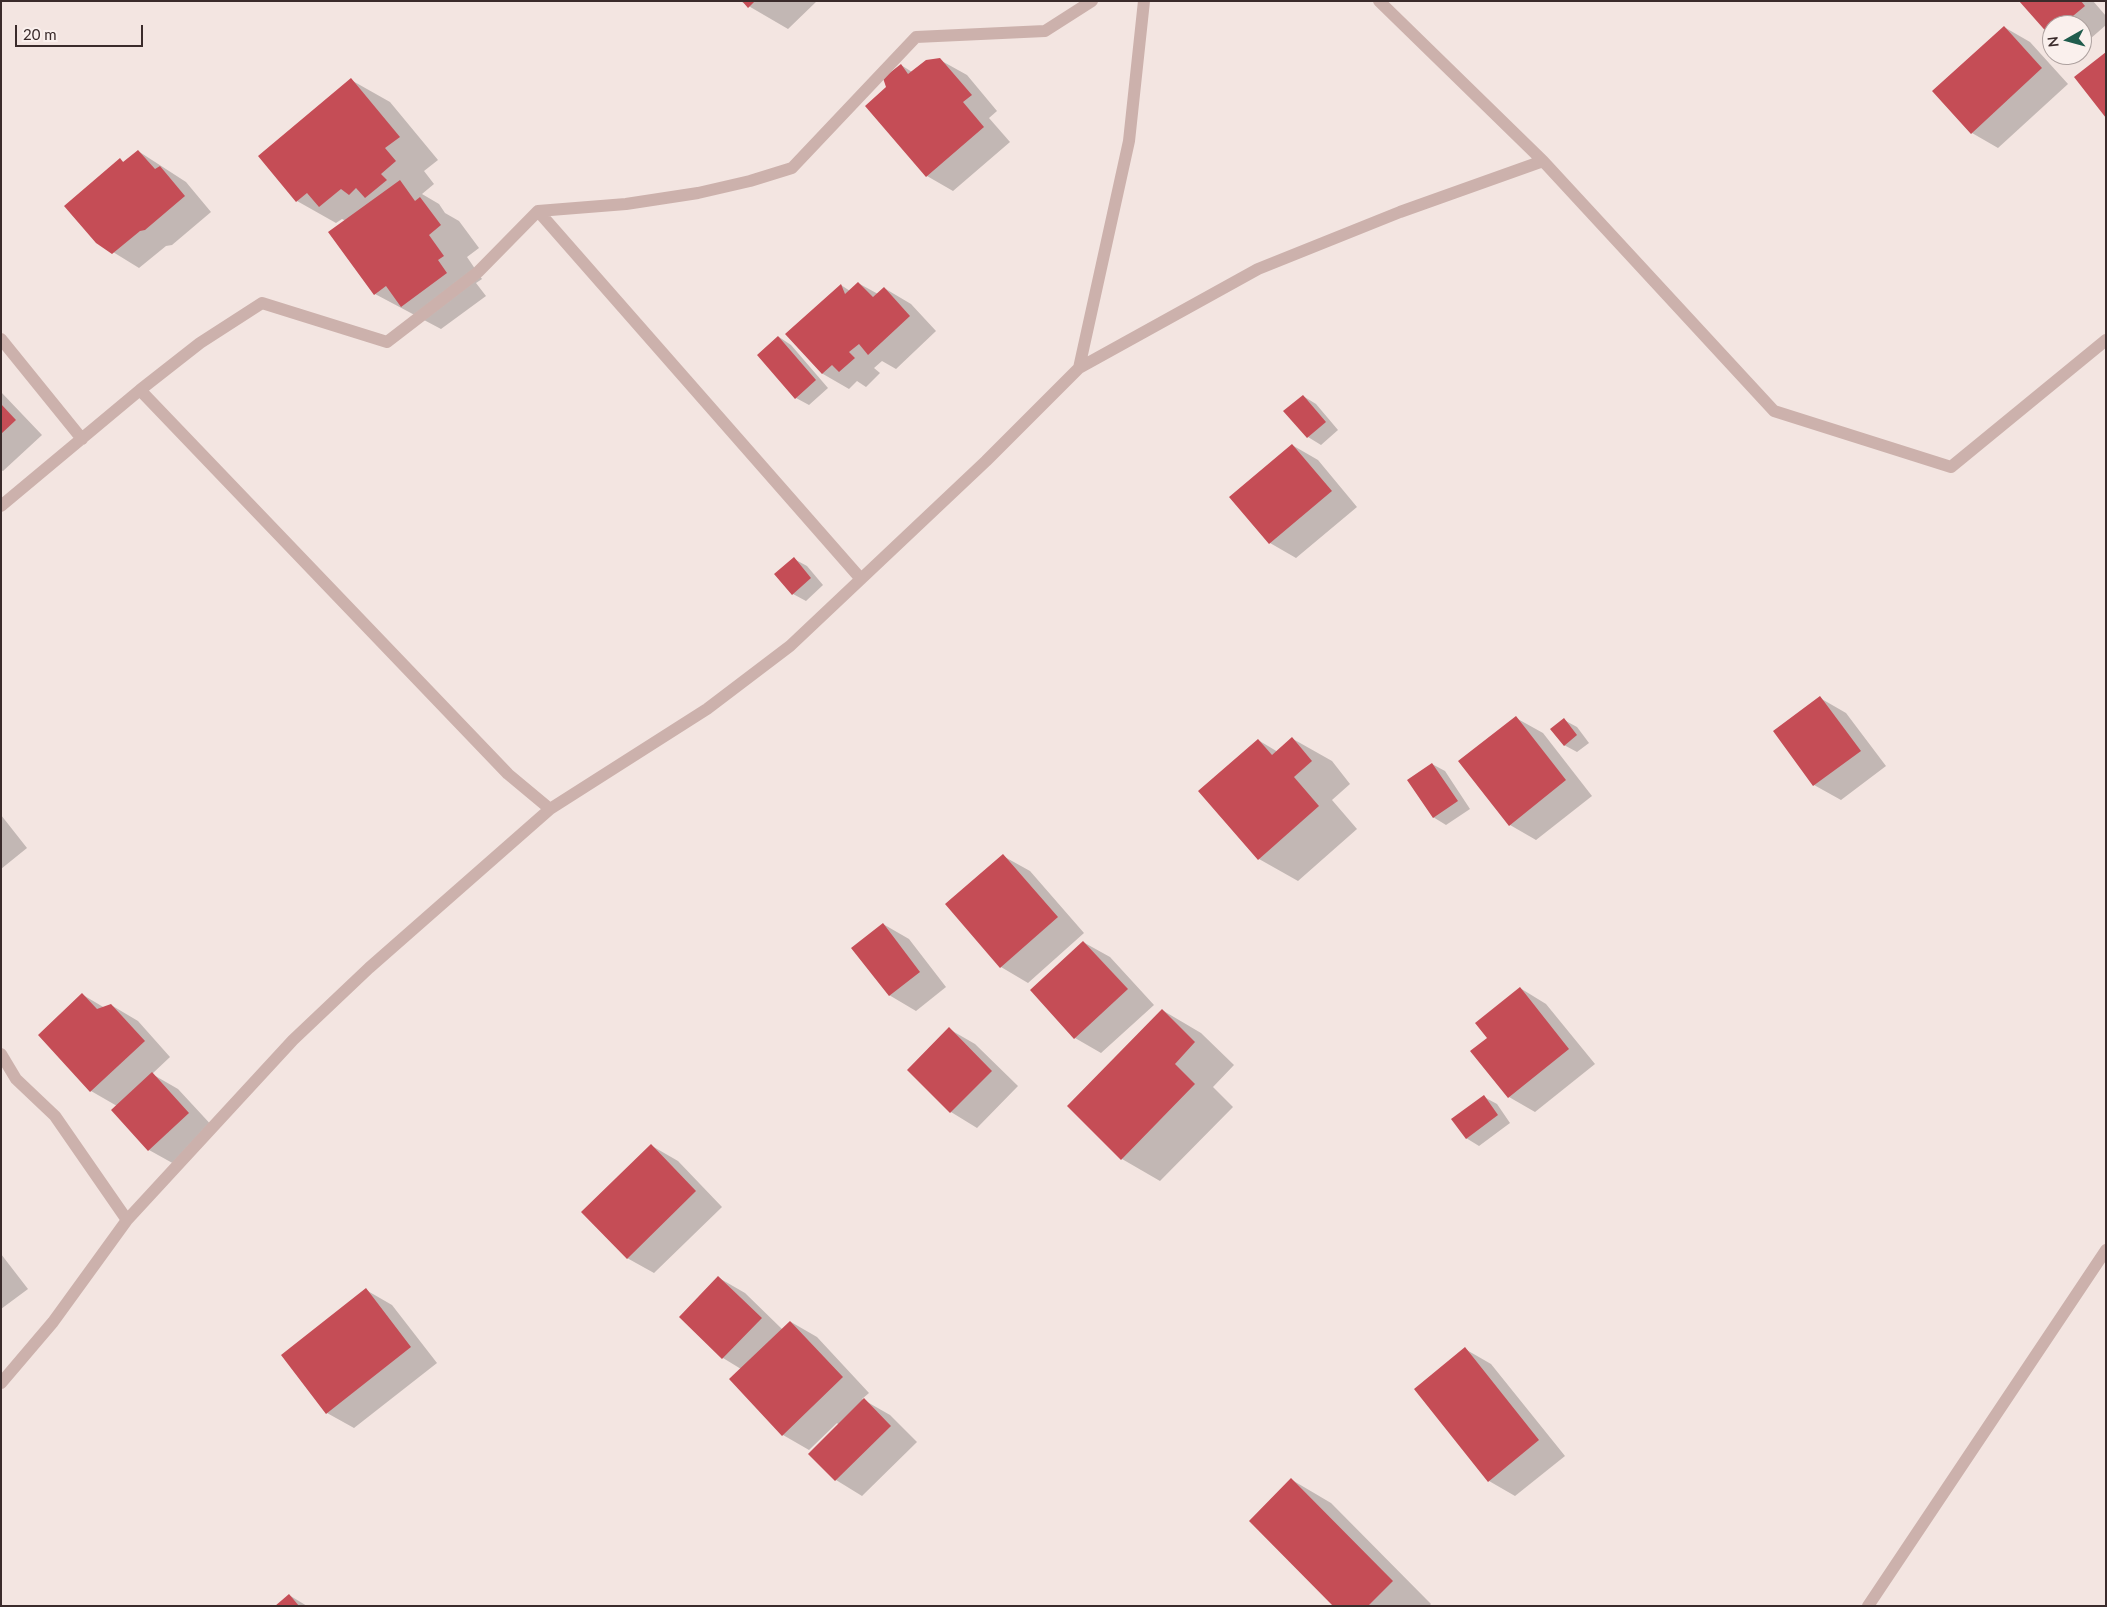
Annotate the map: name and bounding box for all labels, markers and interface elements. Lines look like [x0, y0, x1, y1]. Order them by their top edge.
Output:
scale bar [18, 15, 145, 47]
north arrow [2042, 15, 2092, 65]
text: 20 m [23, 25, 57, 43]
text: N [2044, 35, 2062, 48]

